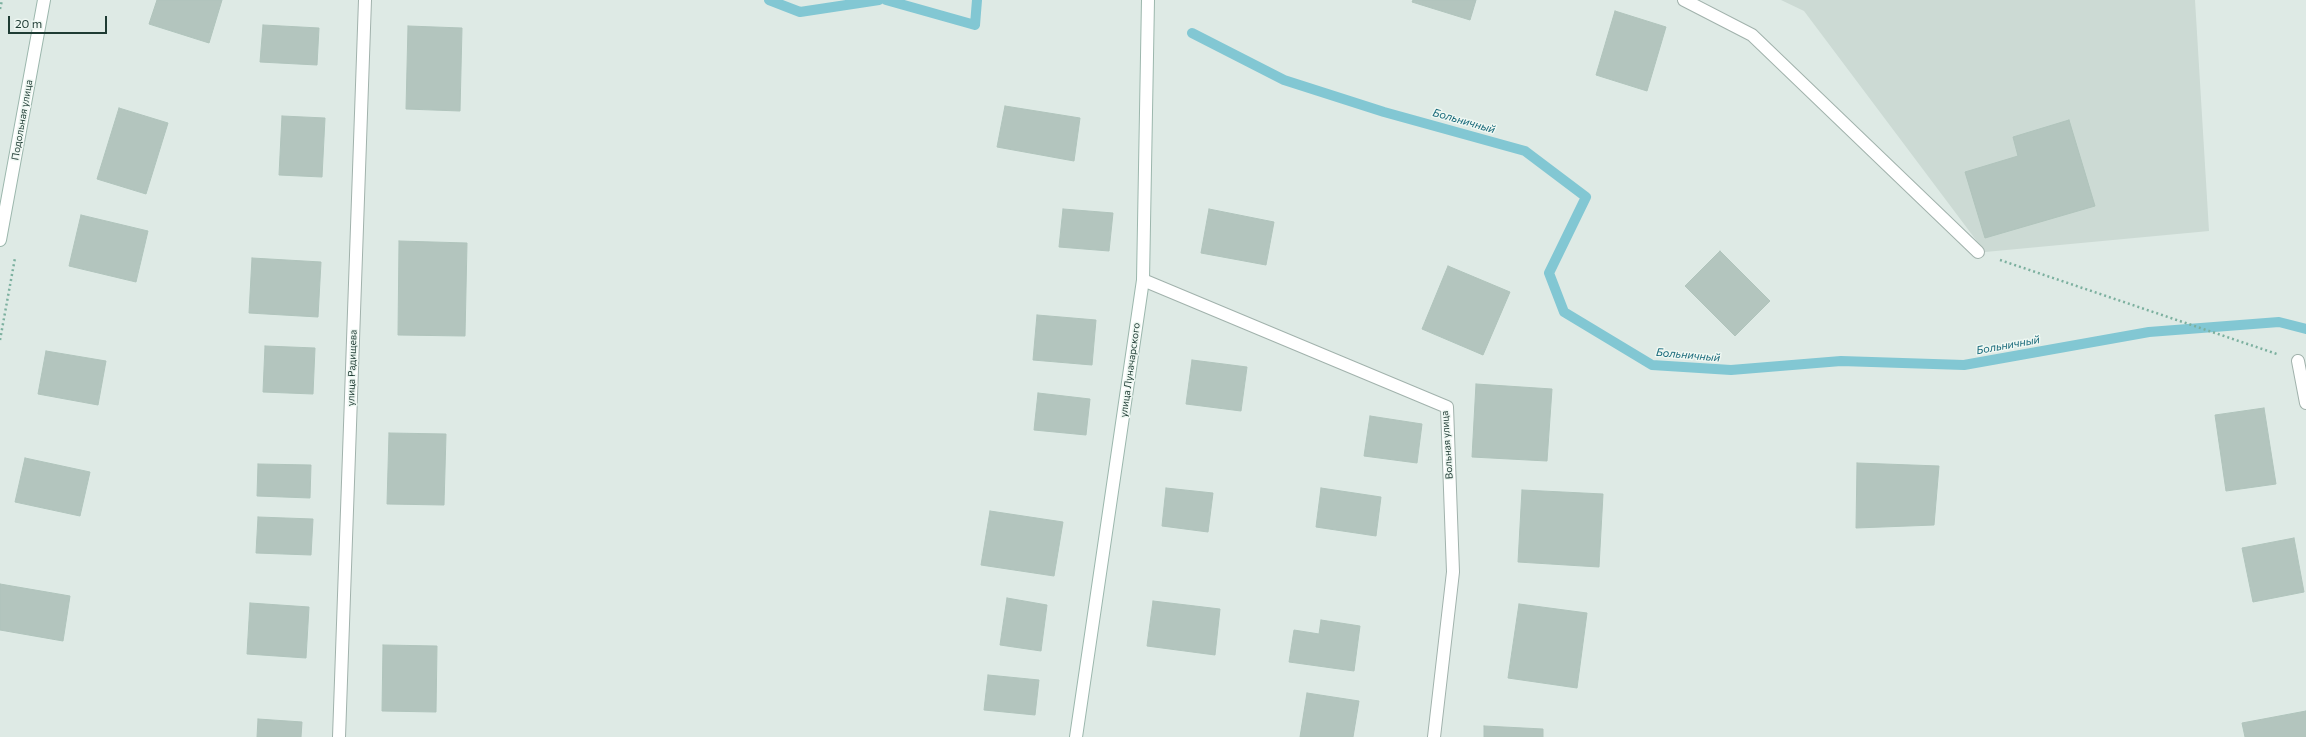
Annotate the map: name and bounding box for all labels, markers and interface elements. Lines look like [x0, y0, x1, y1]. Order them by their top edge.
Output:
scale bar [10, 8, 109, 34]
text: 20 m [15, 16, 42, 30]
street label: Подольная улица [9, 79, 35, 161]
water label: Больничный [1431, 106, 1497, 136]
street label: улица Луначарского [1117, 322, 1143, 418]
street label: улица Радищева [345, 330, 359, 406]
water label: Больничный [1975, 333, 2041, 357]
water label: Больничный [1655, 346, 1721, 364]
street label: Вольная улица [1439, 410, 1455, 480]

